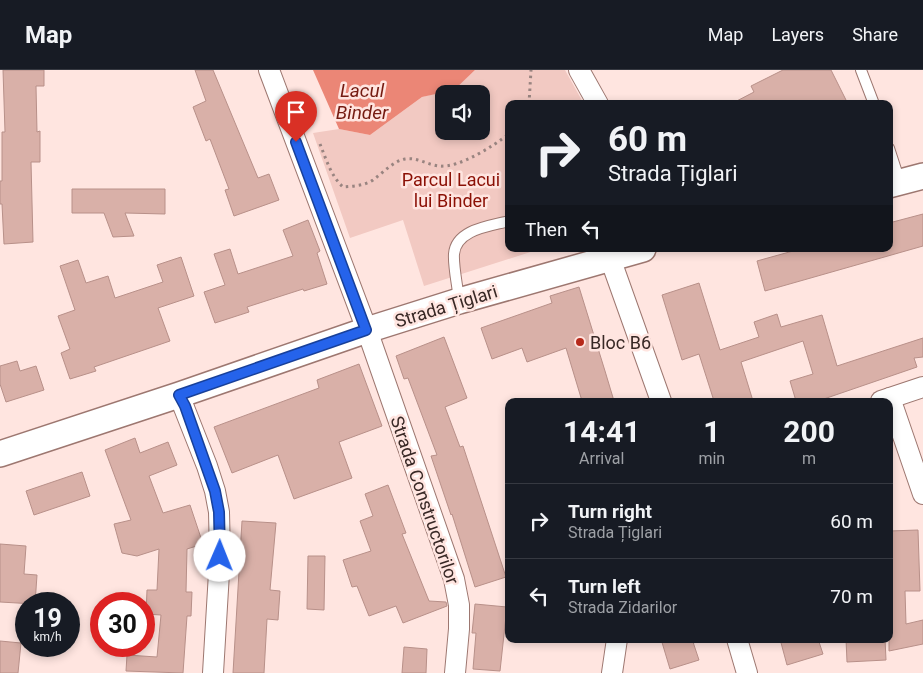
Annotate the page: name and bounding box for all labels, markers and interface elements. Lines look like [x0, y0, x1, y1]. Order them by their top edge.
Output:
text: Map [25, 21, 72, 49]
text: Map [708, 24, 743, 45]
text: Layers [771, 24, 824, 45]
text: Share [852, 24, 898, 45]
water label: Lacul Binder [336, 79, 389, 124]
map controls [435, 85, 490, 140]
button: sound [435, 85, 490, 140]
pin [275, 91, 317, 142]
icon: arrive [282, 98, 310, 126]
text: 60 m [608, 119, 687, 160]
icon: right [525, 120, 590, 185]
text: Strada Țiglari [608, 161, 738, 186]
park label: Parcul Lacui lui Binder [402, 169, 500, 211]
icon: left [577, 215, 605, 243]
text: Then [525, 218, 567, 241]
street label: Strada Țiglari [392, 280, 500, 333]
place label: Bloc B6 [590, 332, 651, 353]
marker: Bloc B6 [574, 336, 586, 348]
street label: Strada Constructorilor [386, 413, 464, 587]
text: 14:41 [563, 414, 640, 449]
text: 1 [703, 414, 720, 449]
text: 200 [783, 414, 835, 449]
text: Arrival [579, 449, 624, 468]
text: min [698, 449, 725, 468]
text: m [802, 449, 816, 468]
text: Turn right [568, 500, 652, 523]
icon: right [525, 507, 553, 535]
text: 60 m [830, 510, 873, 533]
text: Strada Țiglari [568, 523, 662, 542]
position arrow [193, 529, 245, 581]
text: Turn left [568, 575, 641, 598]
icon: left [525, 582, 553, 610]
text: 70 m [830, 585, 873, 608]
speed limit sign: 30 [90, 592, 155, 657]
text: Strada Zidarilor [568, 598, 677, 617]
text: 19 [33, 604, 62, 633]
text: km/h [33, 630, 62, 644]

